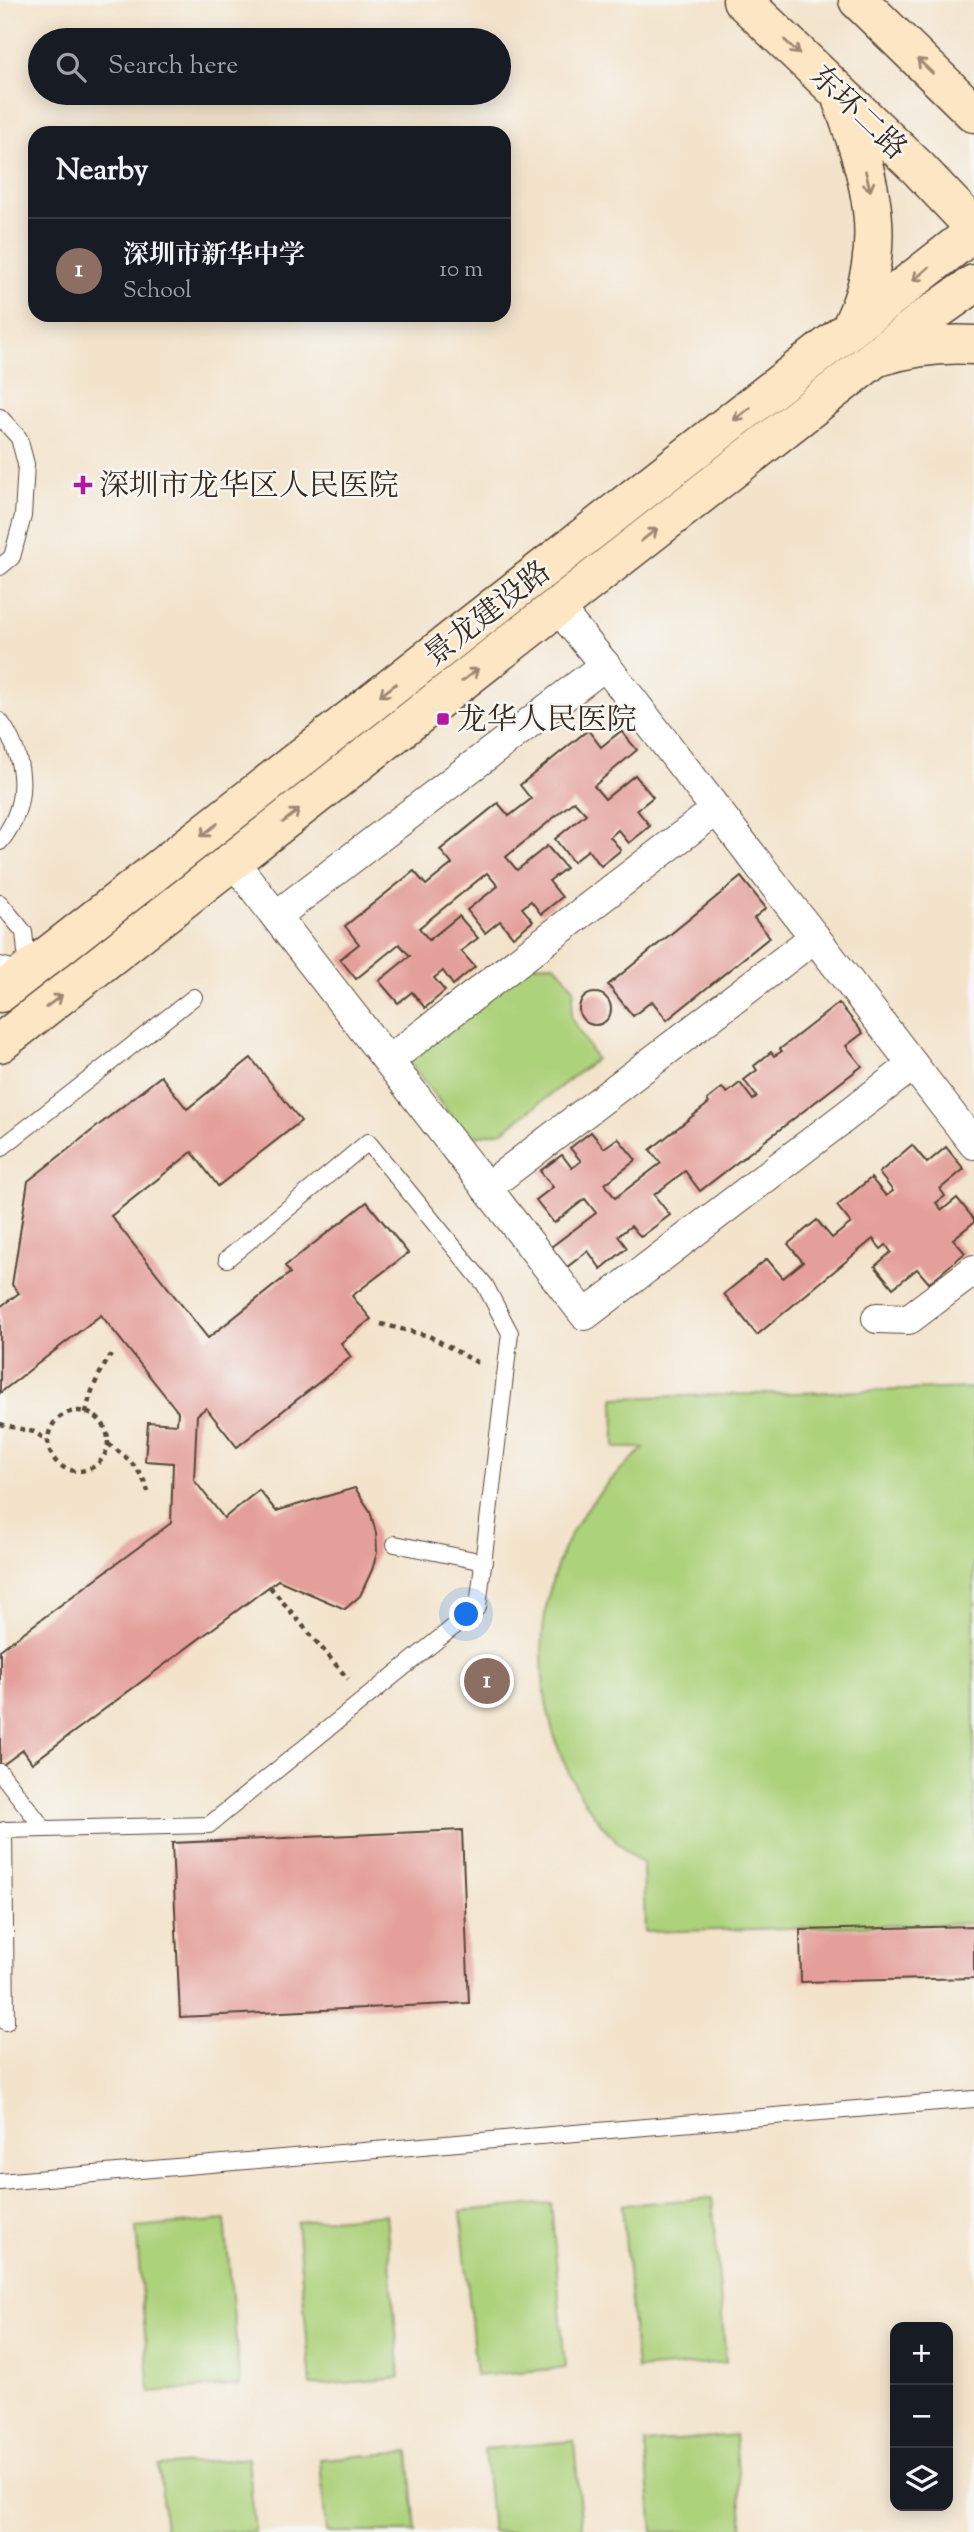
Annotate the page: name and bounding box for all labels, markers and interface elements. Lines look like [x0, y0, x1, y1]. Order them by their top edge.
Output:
search box [28, 28, 511, 105]
one-way arrow [783, 39, 800, 56]
icon: search [52, 48, 90, 86]
text: Search here [108, 48, 238, 85]
street label: 东环二路 [799, 57, 915, 171]
one-way arrow [917, 57, 934, 74]
text: Nearby [56, 150, 148, 193]
one-way arrow [862, 169, 875, 192]
text: 深圳市新华中学 [123, 238, 305, 275]
text: 1 [75, 254, 83, 287]
text: 10 m [439, 254, 483, 287]
one-way arrow [912, 266, 930, 282]
text: School [123, 275, 192, 308]
one-way arrow [733, 407, 751, 422]
place label: 深圳市龙华区人民医院 [99, 466, 399, 509]
marker: 深圳市龙华区人民医院 [73, 475, 93, 495]
one-way arrow [639, 528, 658, 543]
street label: 景龙建设路 [416, 552, 561, 678]
one-way arrow [460, 668, 479, 683]
one-way arrow [380, 683, 398, 698]
place label: 龙华人民医院 [457, 700, 637, 743]
marker: 龙华人民医院 [435, 711, 451, 727]
one-way arrow [281, 808, 299, 823]
one-way arrow [200, 823, 219, 838]
one-way arrow [44, 994, 62, 1009]
your location [449, 1597, 483, 1631]
pin: 1 [464, 1655, 510, 1707]
map controls [890, 2322, 953, 2511]
button: + [890, 2322, 953, 2385]
button: − [890, 2385, 953, 2448]
button: layers [890, 2448, 953, 2511]

